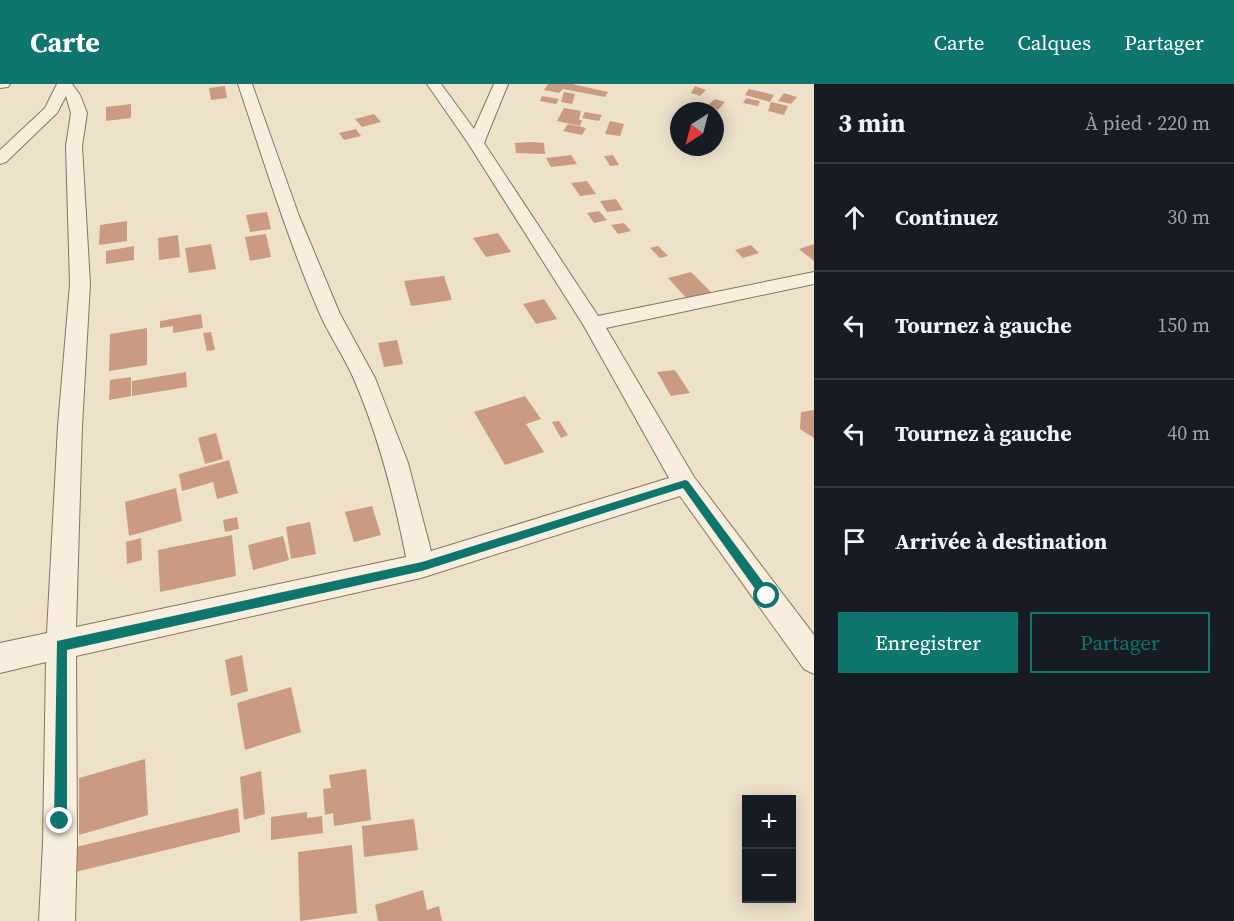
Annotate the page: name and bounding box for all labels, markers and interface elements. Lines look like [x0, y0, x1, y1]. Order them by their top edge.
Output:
text: Carte [30, 23, 100, 61]
text: Carte [934, 28, 984, 57]
text: Calques [1017, 28, 1091, 57]
text: Partager [1124, 28, 1204, 57]
north arrow [670, 102, 724, 156]
text: 3 min [838, 105, 905, 141]
text: À pied · 220 m [1085, 109, 1210, 137]
icon: ahead [838, 201, 871, 234]
text: Continuez [895, 202, 998, 232]
text: 30 m [1167, 203, 1210, 231]
icon: left [838, 309, 871, 342]
text: Tournez à gauche [895, 310, 1072, 340]
text: 150 m [1157, 311, 1210, 339]
icon: left [838, 417, 871, 450]
text: Tournez à gauche [895, 418, 1072, 448]
text: 40 m [1167, 419, 1210, 447]
icon: arrive [838, 525, 871, 558]
text: Arrivée à destination [895, 526, 1107, 556]
route start [753, 582, 779, 608]
button: Enregistrer [838, 612, 1018, 673]
button: Partager [1030, 612, 1210, 673]
map controls [742, 795, 796, 903]
button: + [742, 795, 796, 849]
route end [46, 807, 72, 833]
button: − [742, 849, 796, 903]

